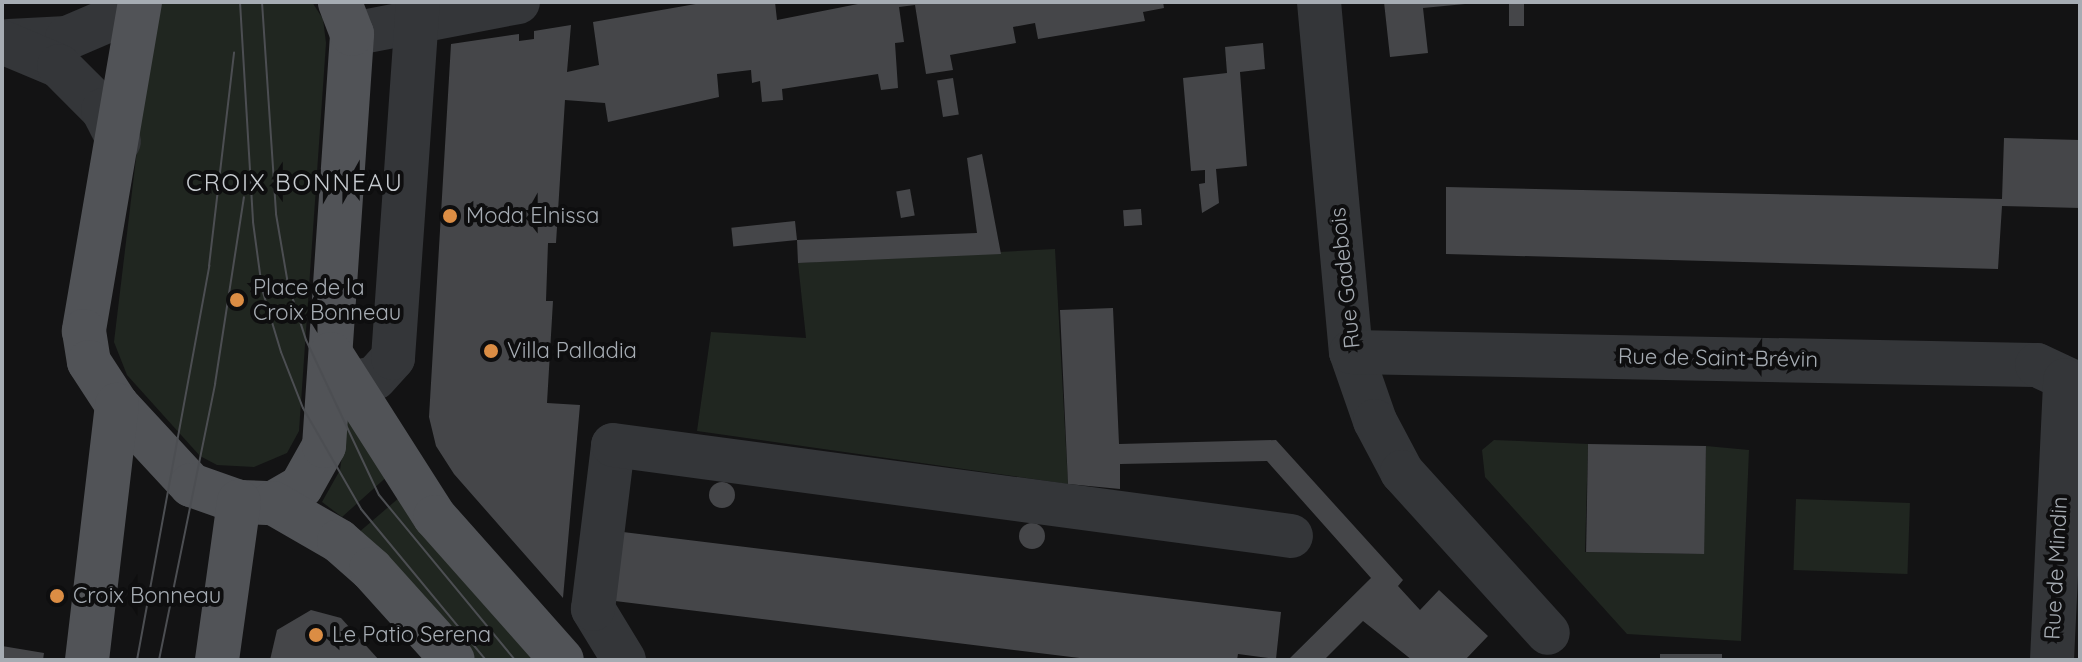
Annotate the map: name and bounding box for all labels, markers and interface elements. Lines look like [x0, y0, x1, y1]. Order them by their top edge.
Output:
district label: CROIX BONNEAU [186, 169, 404, 197]
place label: Moda Elnissa [466, 203, 599, 229]
street label: Rue Gadebois [1324, 206, 1366, 350]
marker: Moda Elnissa [441, 207, 459, 225]
place label: Place de la Croix Bonneau [253, 274, 401, 326]
marker: Place de la Croix Bonneau [228, 291, 246, 309]
place label: Villa Palladia [507, 338, 637, 364]
marker: Villa Palladia [482, 342, 500, 360]
street label: Rue de Saint-Brévin [1618, 343, 1818, 373]
street label: Rue de Mindin [2039, 496, 2073, 640]
place label: Croix Bonneau [73, 583, 221, 609]
marker: Croix Bonneau [48, 587, 66, 605]
place label: Le Patio Serena [332, 622, 491, 648]
marker: Le Patio Serena [307, 626, 325, 644]

